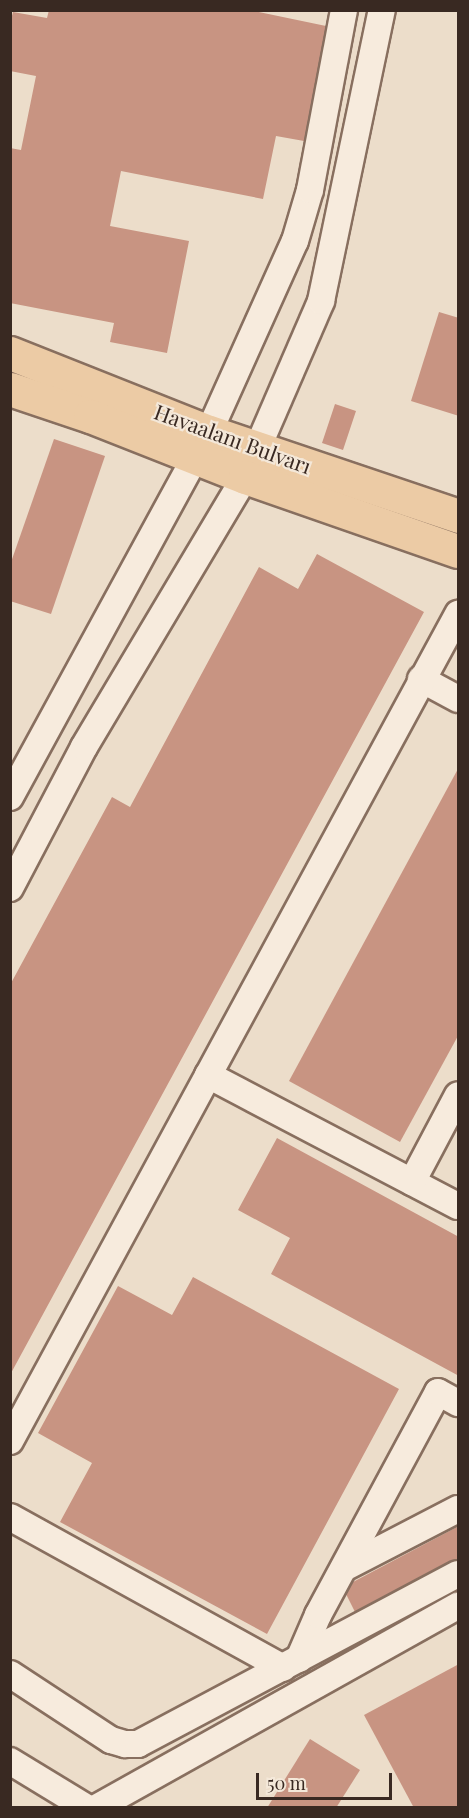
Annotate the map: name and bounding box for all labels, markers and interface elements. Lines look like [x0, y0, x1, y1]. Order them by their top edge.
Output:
street label: Havaalanı Bulvarı [151, 398, 315, 478]
scale bar [259, 1761, 396, 1799]
text: 50 m [267, 1771, 306, 1795]

